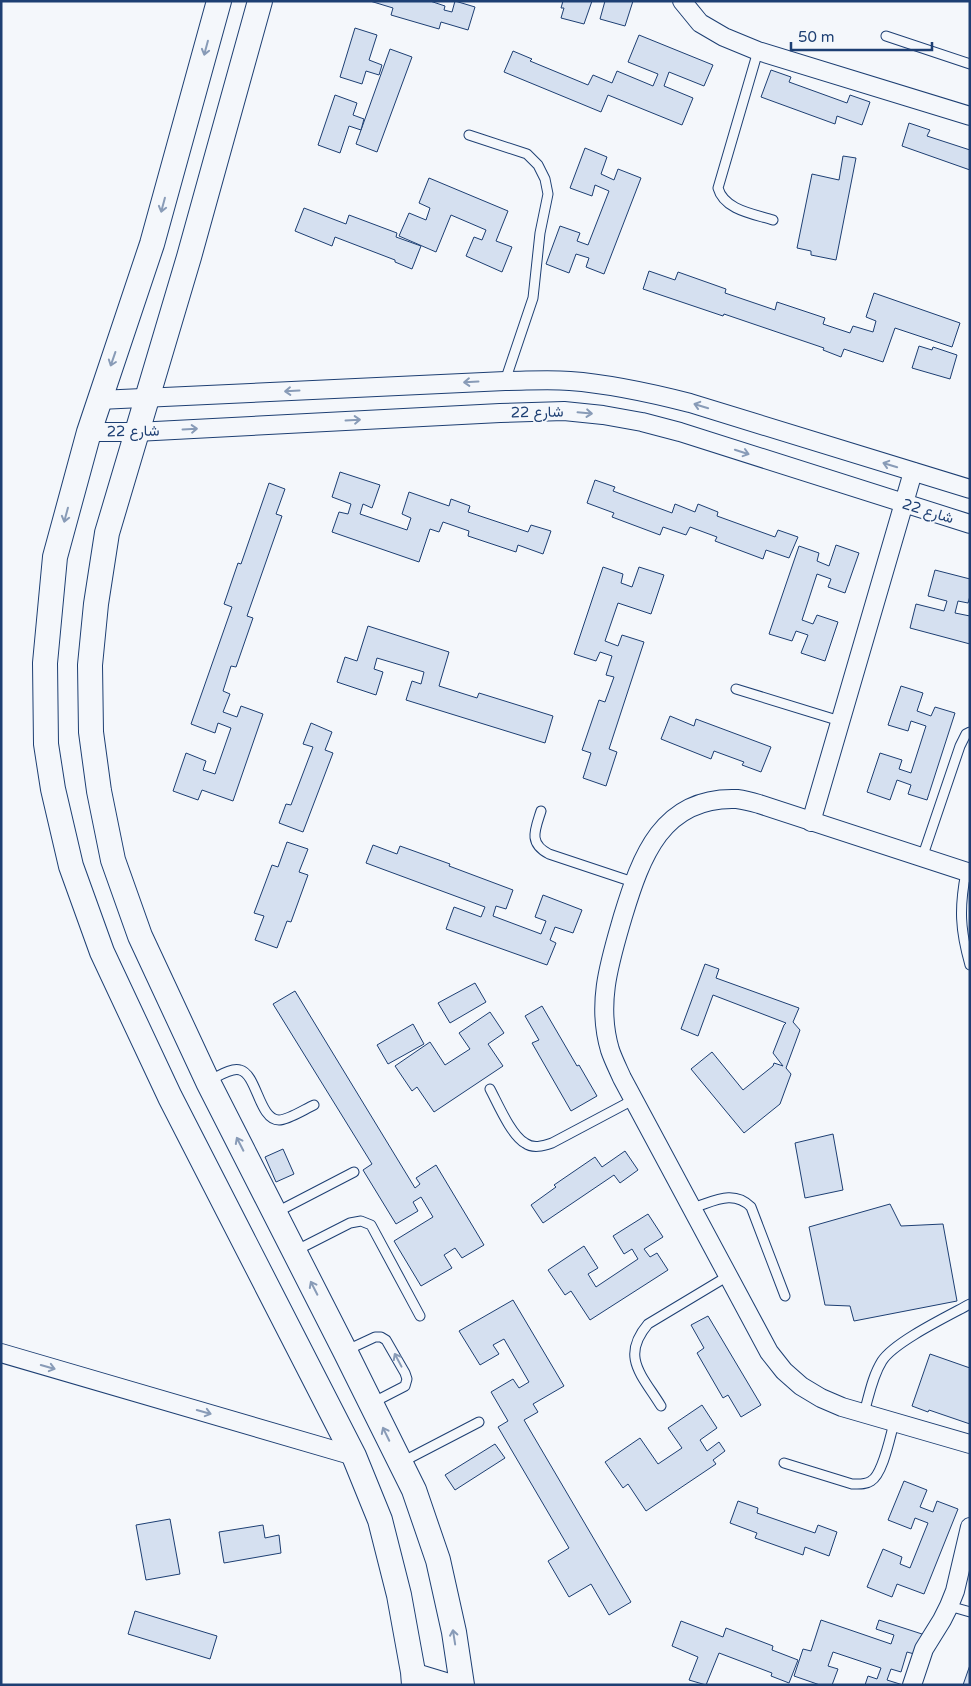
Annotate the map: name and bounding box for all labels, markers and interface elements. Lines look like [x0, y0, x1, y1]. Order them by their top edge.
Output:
scale bar [791, 20, 932, 52]
text: 50 m [798, 28, 835, 46]
one-way arrow [201, 40, 211, 56]
one-way arrow [158, 196, 167, 212]
one-way arrow [108, 351, 117, 367]
one-way arrow [464, 378, 480, 387]
one-way arrow [284, 387, 300, 396]
one-way arrow [693, 401, 709, 411]
street label: شارع 22 [510, 403, 564, 423]
one-way arrow [576, 408, 592, 418]
one-way arrow [344, 416, 360, 425]
street label: شارع 22 [106, 422, 160, 442]
one-way arrow [182, 424, 198, 434]
one-way arrow [734, 448, 749, 457]
one-way arrow [882, 459, 898, 469]
street label: شارع 22 [899, 495, 956, 529]
one-way arrow [61, 507, 71, 523]
one-way arrow [235, 1136, 245, 1151]
one-way arrow [308, 1281, 318, 1296]
one-way arrow [393, 1352, 403, 1367]
one-way arrow [40, 1362, 56, 1372]
one-way arrow [196, 1408, 212, 1418]
one-way arrow [381, 1427, 391, 1442]
one-way arrow [449, 1629, 459, 1645]

